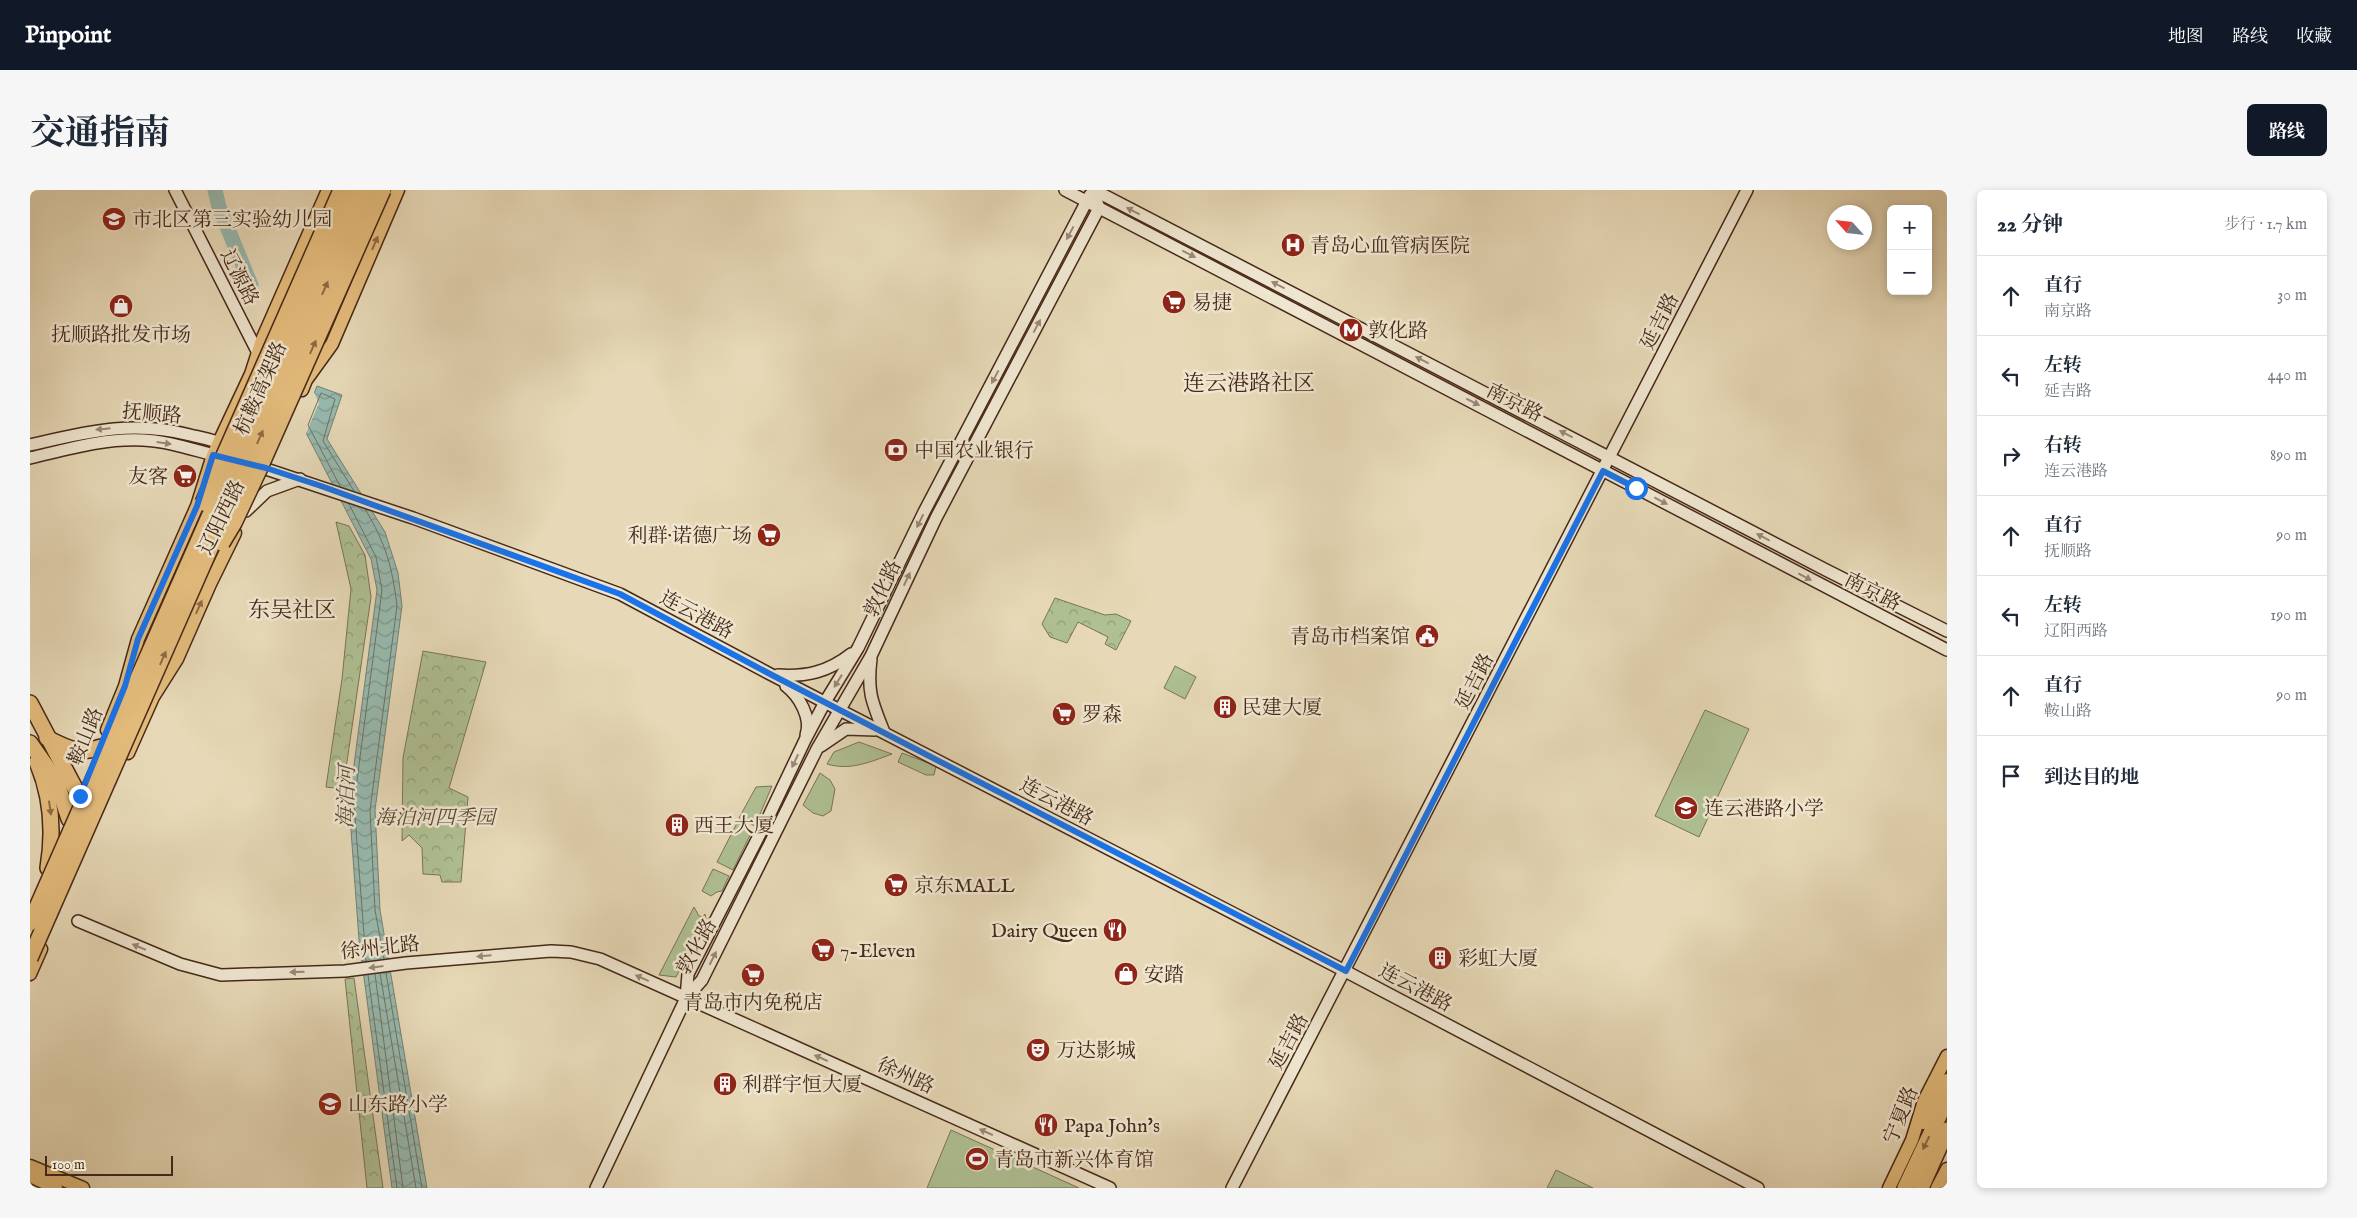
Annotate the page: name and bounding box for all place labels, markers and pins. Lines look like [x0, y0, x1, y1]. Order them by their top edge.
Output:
school or university icon: 市北区第三实验幼儿园 [101, 206, 127, 232]
place label: 市北区第三实验幼儿园 [132, 208, 332, 233]
hospital icon: 青岛心血管病医院 [1280, 232, 1306, 258]
place label: 青岛心血管病医院 [1310, 234, 1470, 259]
supermarket icon: 易捷 [1161, 289, 1187, 315]
place label: 易捷 [1192, 291, 1232, 316]
shop icon: 抚顺路批发市场 [108, 293, 134, 319]
metro station icon: 敦化路 [1338, 317, 1364, 343]
place label: 敦化路 [1368, 319, 1428, 344]
place label: 抚顺路批发市场 [51, 323, 191, 348]
bank icon: 中国农业银行 [883, 437, 909, 463]
place label: 中国农业银行 [914, 439, 1034, 464]
supermarket icon: 友客 [172, 463, 198, 489]
place label: 友客 [128, 465, 168, 490]
supermarket icon: 利群·诺德广场 [756, 522, 782, 548]
place label: 利群·诺德广场 [628, 524, 752, 549]
public building icon: 青岛市档案馆 [1414, 623, 1440, 649]
place label: 青岛市档案馆 [1290, 625, 1410, 650]
building icon: 民建大厦 [1212, 694, 1238, 720]
place label: 民建大厦 [1242, 696, 1322, 721]
supermarket icon: 罗森 [1051, 701, 1077, 727]
place label: 罗森 [1082, 703, 1122, 728]
school or university icon: 连云港路小学 [1673, 795, 1699, 821]
place label: 连云港路小学 [1704, 797, 1824, 822]
building icon: 西王大厦 [664, 812, 690, 838]
place label: 西王大厦 [694, 814, 774, 839]
supermarket icon: 京东MALL [883, 872, 909, 898]
place label: 京东MALL [914, 874, 1016, 899]
restaurant icon: Dairy Queen [1102, 917, 1128, 943]
place label: Dairy Queen [991, 919, 1098, 944]
supermarket icon: 7-Eleven [810, 937, 836, 963]
place label: 7-Eleven [840, 939, 916, 964]
building icon: 彩虹大厦 [1427, 945, 1453, 971]
place label: 彩虹大厦 [1458, 947, 1538, 972]
shop icon: 安踏 [1113, 961, 1139, 987]
supermarket icon: 青岛市内免税店 [740, 962, 766, 988]
place label: 安踏 [1144, 963, 1184, 988]
place label: 青岛市内免税店 [683, 991, 823, 1016]
theatre icon: 万达影城 [1025, 1037, 1051, 1063]
place label: 万达影城 [1056, 1039, 1136, 1064]
building icon: 利群宇恒大厦 [712, 1071, 738, 1097]
place label: 利群宇恒大厦 [742, 1073, 862, 1098]
school or university icon: 山东路小学 [317, 1091, 343, 1117]
place label: 山东路小学 [348, 1093, 448, 1118]
restaurant icon: Papa John's [1033, 1112, 1059, 1138]
place label: Papa John's [1064, 1114, 1160, 1139]
sports icon: 青岛市新兴体育馆 [964, 1146, 990, 1172]
place label: 青岛市新兴体育馆 [994, 1148, 1154, 1173]

